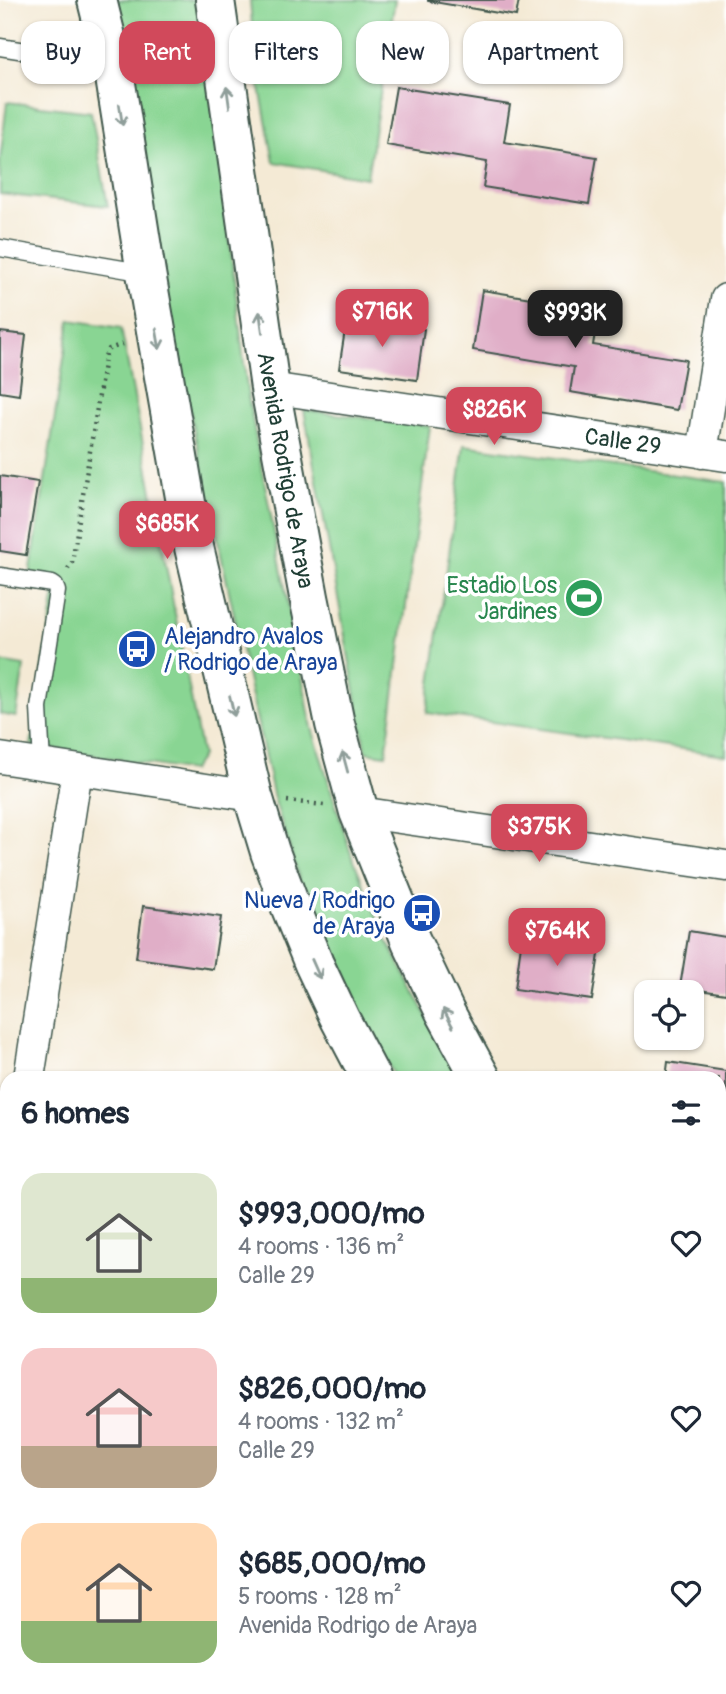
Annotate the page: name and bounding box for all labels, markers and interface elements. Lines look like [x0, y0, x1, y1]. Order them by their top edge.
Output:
chip: Buy [21, 21, 105, 84]
chip: Rent [119, 21, 215, 84]
chip: Filters [229, 21, 342, 84]
chip: New [356, 21, 449, 84]
chip: Apartment [463, 21, 623, 84]
one-way arrow [222, 86, 235, 109]
one-way arrow [115, 103, 128, 126]
pin: $716K [333, 290, 431, 349]
pin: $993K [526, 290, 624, 350]
text: $716K [352, 297, 412, 326]
text: $993K [544, 298, 606, 327]
one-way arrow [254, 312, 267, 334]
one-way arrow [152, 327, 165, 350]
street label: Avenida Rodrigo de Araya [250, 350, 321, 590]
pin: $826K [445, 388, 543, 447]
text: $826K [462, 395, 526, 424]
street label: Calle 29 [583, 422, 663, 461]
pin: $685K [118, 502, 216, 561]
text: $685K [135, 509, 199, 538]
place label: Estadio Los Jardines [446, 571, 557, 626]
sports icon: Estadio Los Jardines [563, 577, 605, 619]
place label: Alejandro Avalos / Rodrigo de Araya [164, 622, 338, 677]
bus stop icon: Alejandro Avalos / Rodrigo de Araya [116, 628, 158, 670]
one-way arrow [226, 694, 239, 717]
one-way arrow [338, 751, 351, 774]
pin: $375K [490, 804, 588, 864]
text: $375K [507, 812, 571, 841]
place label: Nueva / Rodrigo de Araya [244, 886, 395, 941]
bus stop icon: Nueva / Rodrigo de Araya [401, 892, 443, 934]
pin: $764K [508, 908, 606, 968]
text: $764K [524, 916, 590, 945]
one-way arrow [311, 958, 324, 979]
map controls [634, 980, 704, 1050]
button: locate [634, 980, 704, 1050]
one-way arrow [441, 1008, 455, 1029]
icon: filters [667, 1094, 705, 1132]
text: 6 homes [21, 1095, 129, 1132]
text: $993,000/mo [238, 1195, 425, 1232]
icon: home [77, 1201, 161, 1285]
icon: heart [667, 1224, 705, 1262]
text: 4 rooms · 136 m² [238, 1232, 404, 1261]
text: Calle 29 [238, 1261, 315, 1290]
text: $826,000/mo [238, 1370, 426, 1407]
icon: home [77, 1376, 161, 1460]
icon: heart [667, 1399, 705, 1437]
text: 4 rooms · 132 m² [238, 1407, 404, 1436]
text: Calle 29 [238, 1436, 315, 1465]
text: $685,000/mo [238, 1545, 426, 1582]
icon: home [77, 1551, 161, 1635]
icon: heart [667, 1574, 705, 1612]
text: 5 rooms · 128 m² [238, 1582, 402, 1611]
text: Avenida Rodrigo de Araya [238, 1611, 477, 1640]

